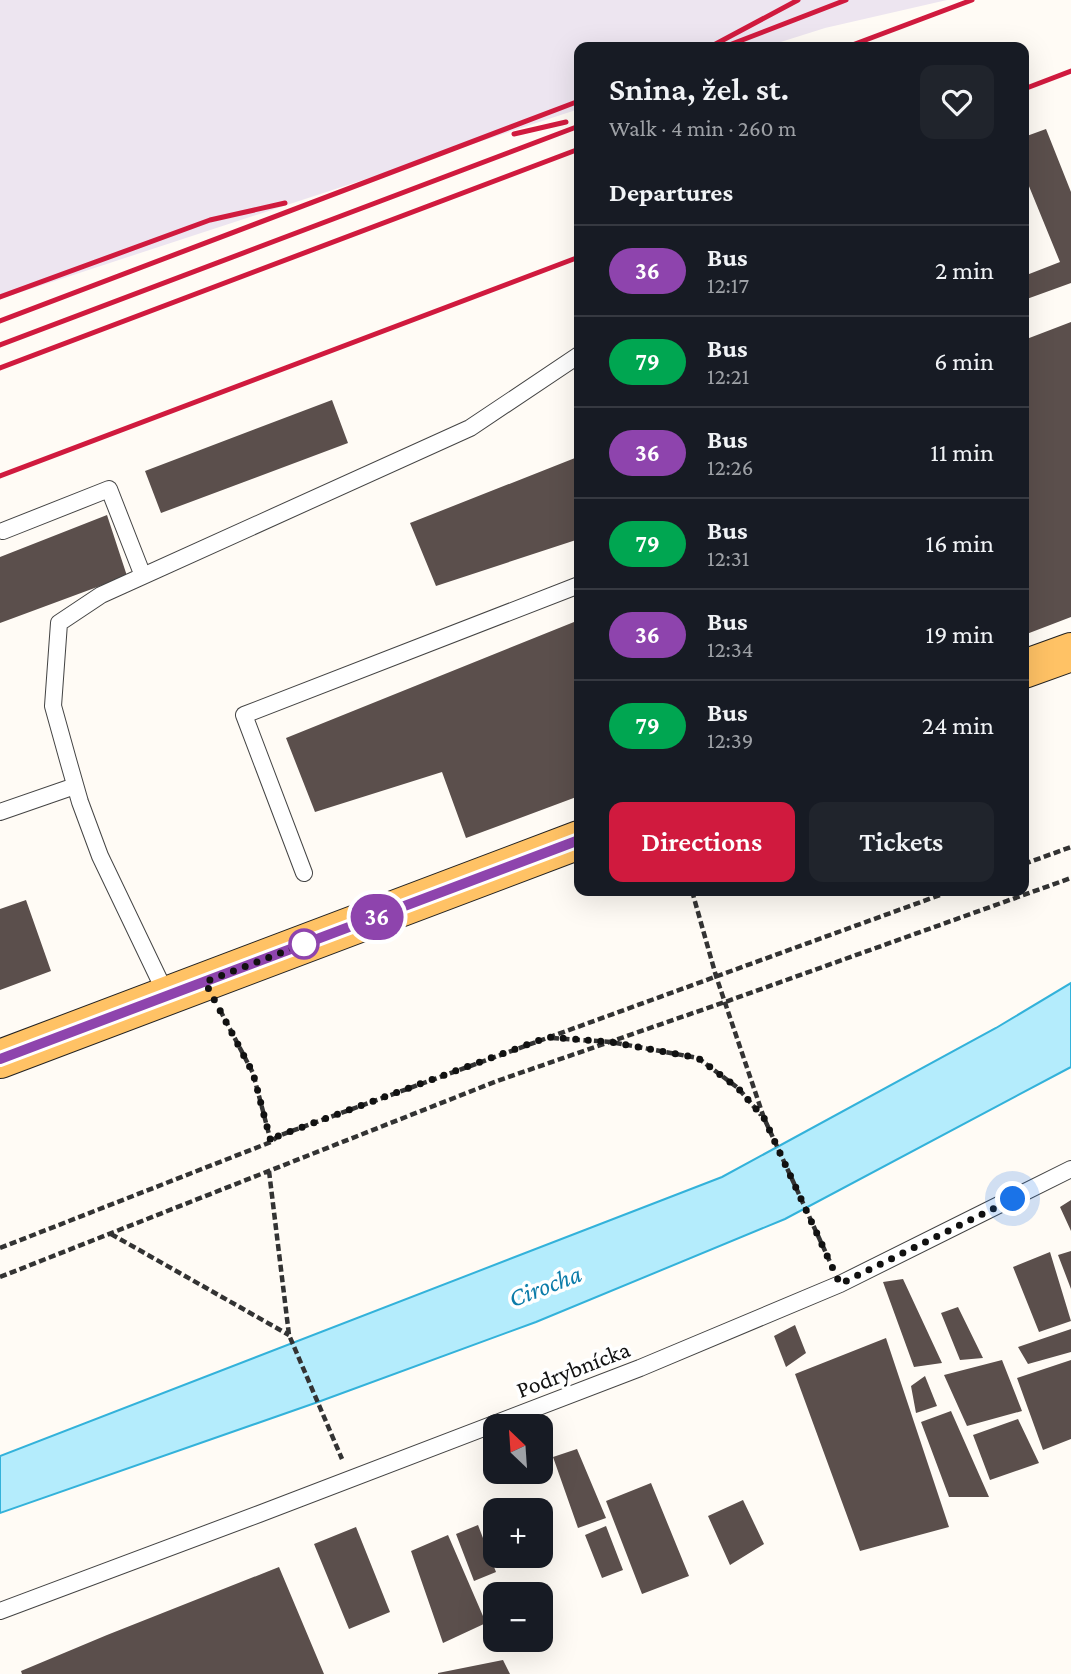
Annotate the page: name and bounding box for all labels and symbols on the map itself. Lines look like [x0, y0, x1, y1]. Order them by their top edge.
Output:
line badge: 36 [346, 894, 408, 940]
unlabelled marker [289, 929, 319, 959]
your location [995, 1181, 1030, 1216]
water label: Cirocha [504, 1259, 586, 1313]
street label: Podrybnícka [512, 1335, 634, 1403]
north arrow [483, 1414, 553, 1484]

